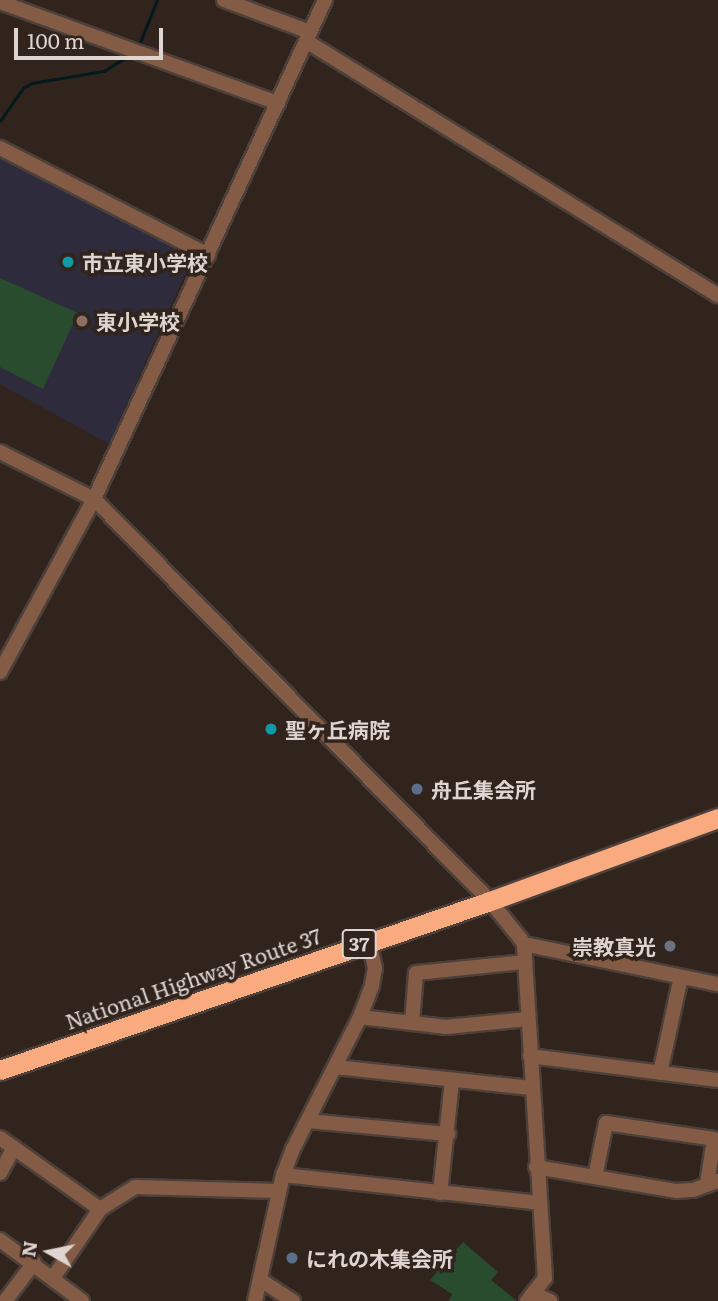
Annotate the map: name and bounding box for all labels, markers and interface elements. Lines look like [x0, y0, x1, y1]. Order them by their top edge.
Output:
scale bar [18, 14, 166, 58]
text: 100 m [27, 24, 84, 55]
place label: 市立東小学校 [82, 249, 208, 275]
marker: 市立東小学校 [60, 254, 76, 270]
place label: 東小学校 [96, 308, 180, 334]
marker: 東小学校 [74, 313, 90, 329]
place label: 聖ヶ丘病院 [285, 716, 390, 742]
marker: 聖ヶ丘病院 [263, 721, 279, 737]
place label: 舟丘集会所 [431, 776, 536, 802]
marker: 舟丘集会所 [409, 781, 425, 797]
street label: National Highway Route 37 [62, 922, 324, 1034]
road number: 37 [342, 928, 376, 960]
place label: 崇教真光 [572, 933, 656, 959]
marker: 崇教真光 [662, 938, 678, 954]
north arrow [14, 1217, 84, 1287]
text: N [13, 1239, 43, 1259]
place label: にれの木集会所 [306, 1245, 453, 1271]
marker: にれの木集会所 [284, 1250, 300, 1266]

